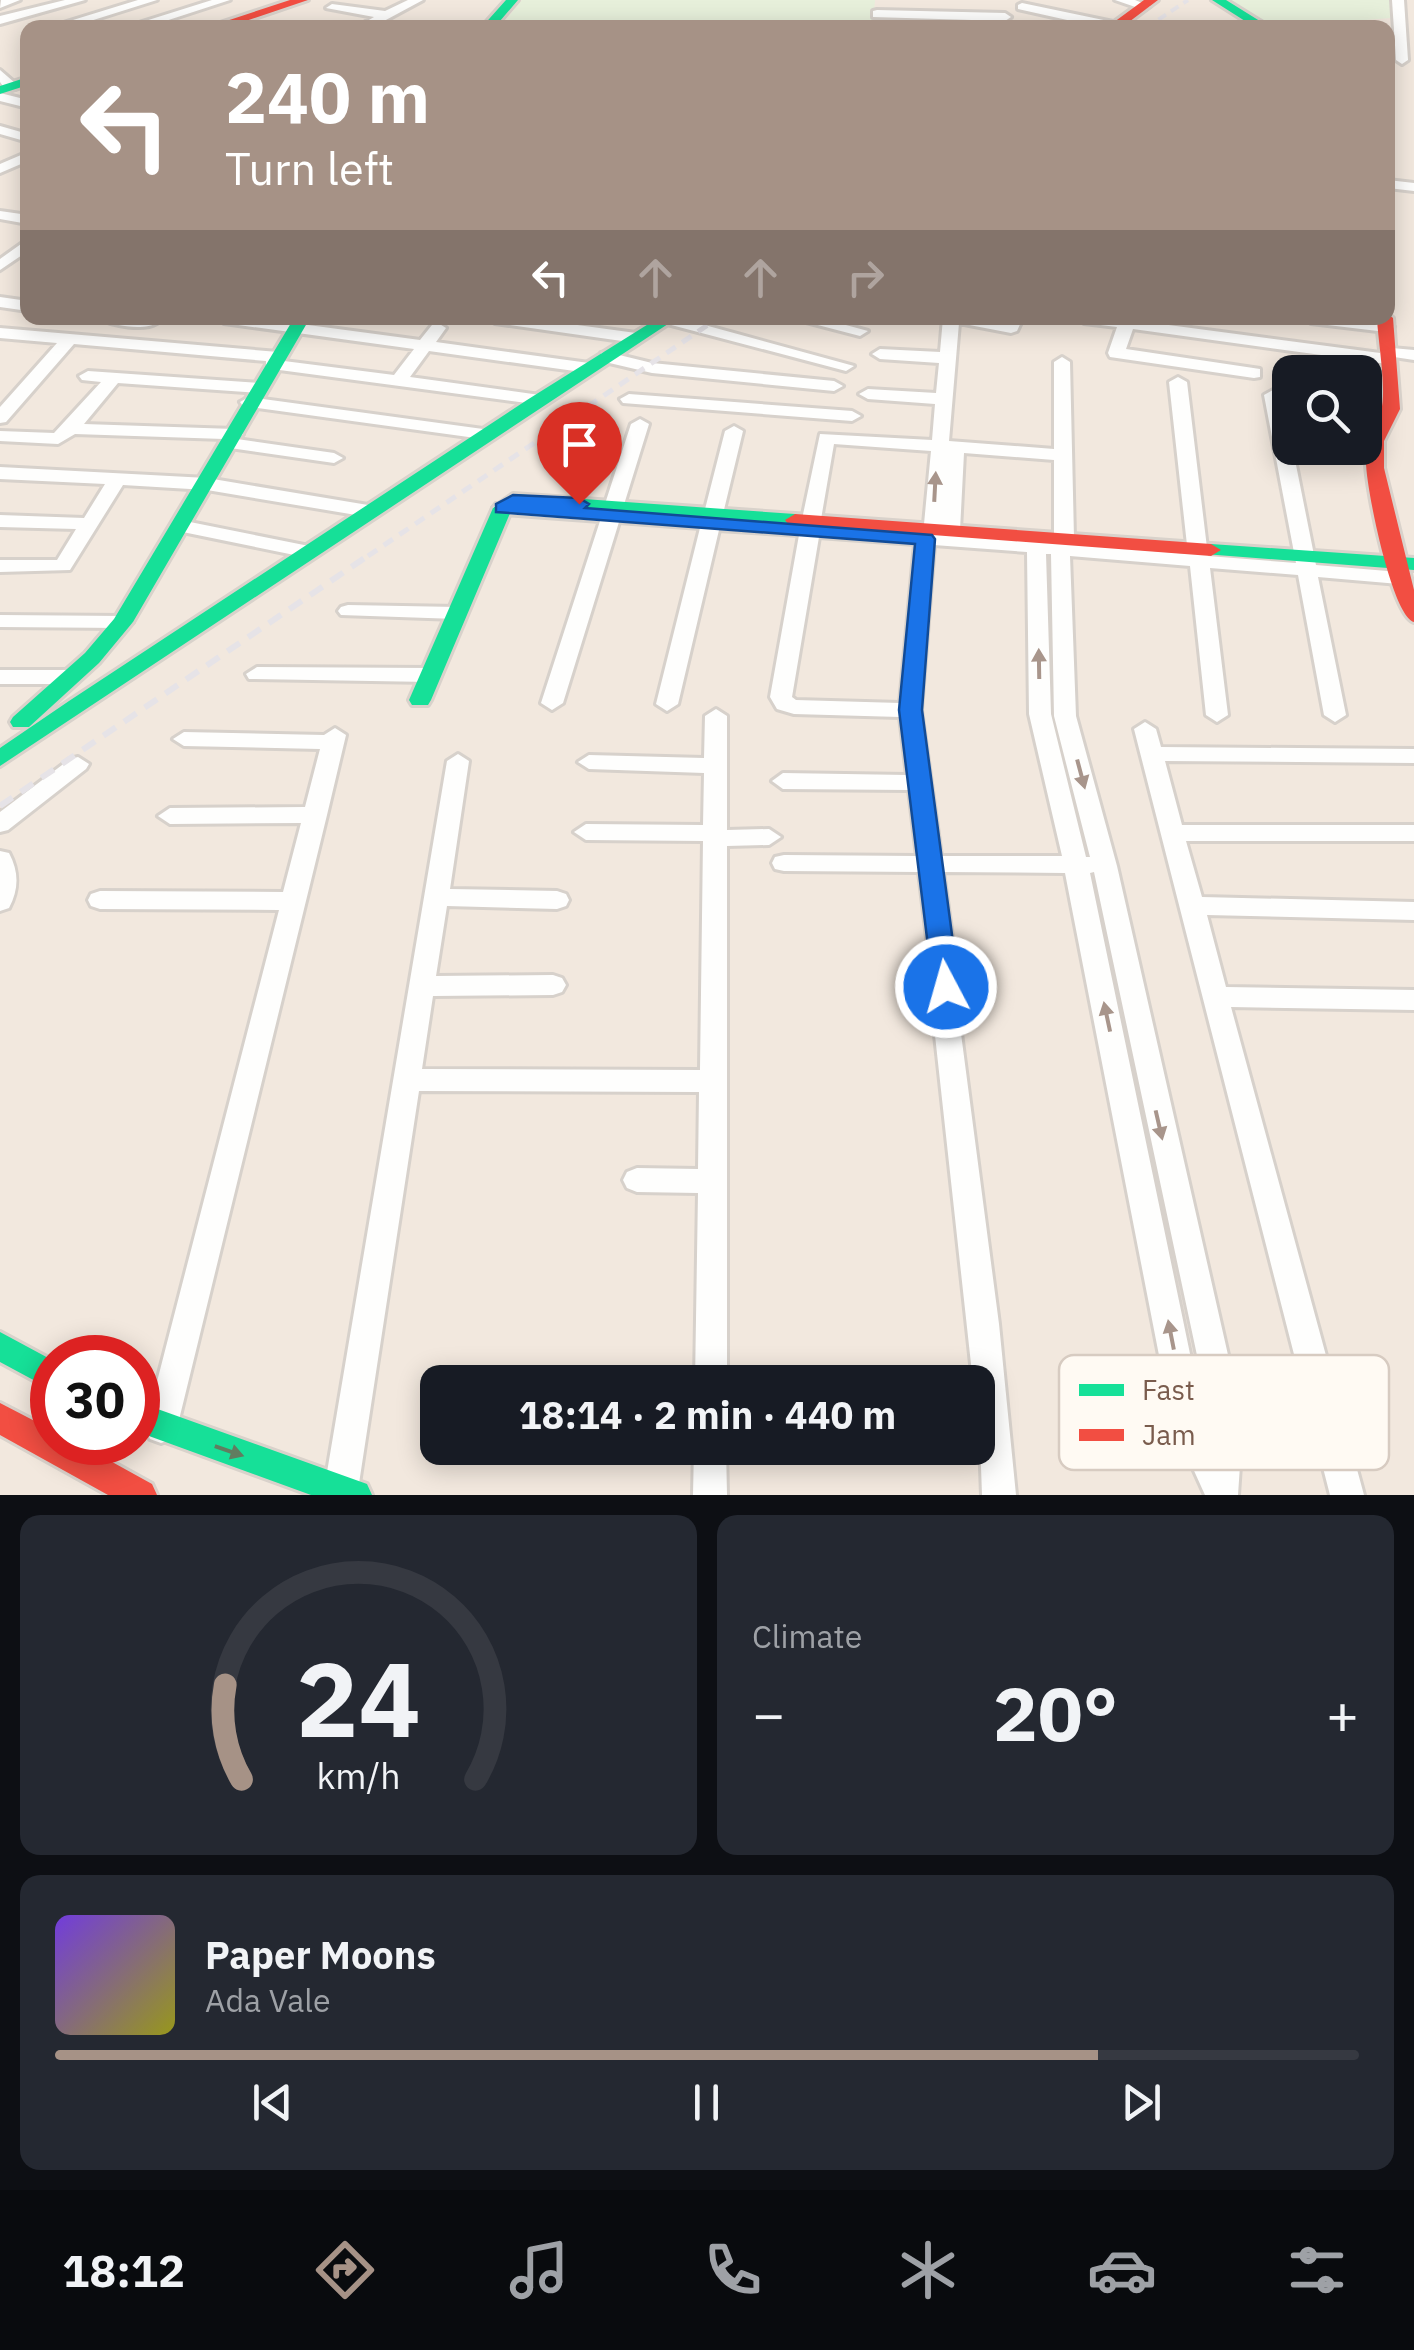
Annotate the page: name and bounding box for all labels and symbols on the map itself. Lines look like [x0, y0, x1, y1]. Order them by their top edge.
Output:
pin [537, 402, 622, 505]
one-way arrow [927, 470, 943, 502]
one-way arrow [1030, 648, 1046, 680]
one-way arrow [1073, 758, 1089, 789]
position arrow [894, 935, 998, 1039]
one-way arrow [1099, 1001, 1115, 1032]
one-way arrow [1152, 1110, 1167, 1141]
one-way arrow [1163, 1320, 1179, 1351]
speed limit sign: 30 [30, 1335, 160, 1465]
legend [1059, 1355, 1389, 1470]
text: Fast [1142, 1371, 1195, 1408]
text: Jam [1142, 1416, 1196, 1453]
one-way arrow [214, 1444, 244, 1459]

